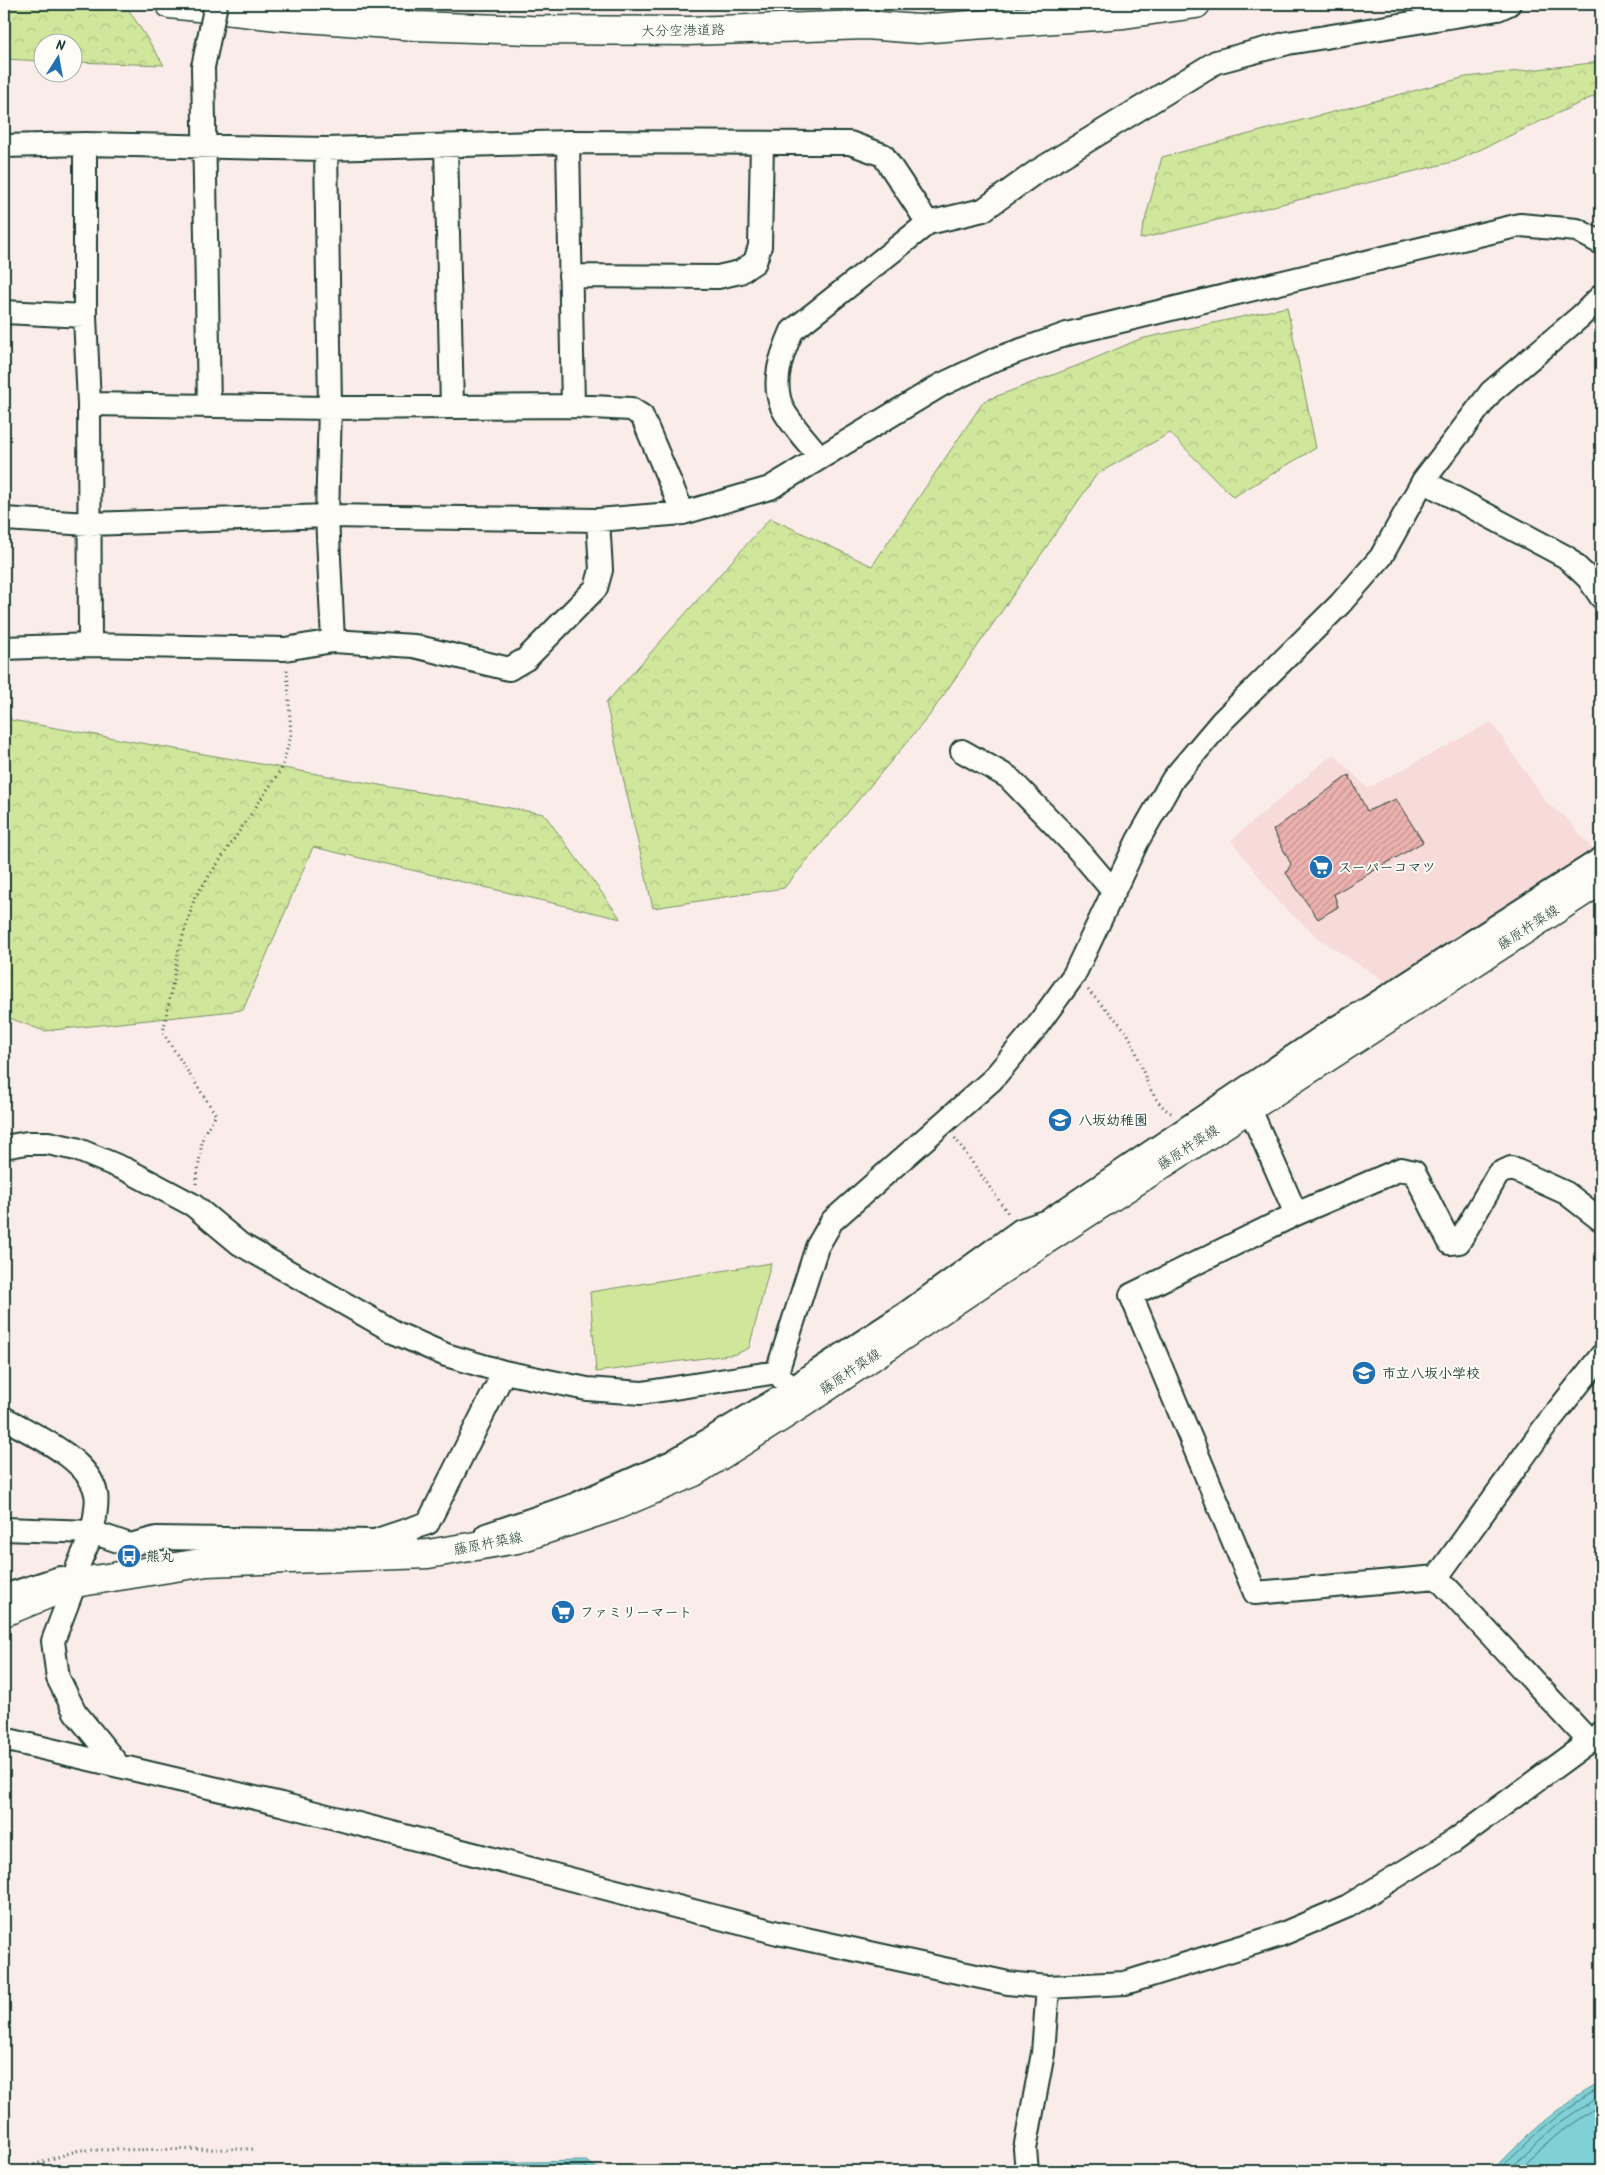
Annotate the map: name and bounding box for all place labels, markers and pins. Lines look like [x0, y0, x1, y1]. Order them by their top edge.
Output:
supermarket icon: スーパーコマツ [1308, 854, 1334, 880]
place label: スーパーコマツ [1338, 857, 1435, 879]
school or university icon: 八坂幼稚園 [1047, 1107, 1073, 1133]
place label: 八坂幼稚園 [1078, 1110, 1148, 1132]
school or university icon: 市立八坂小学校 [1351, 1360, 1377, 1386]
place label: 市立八坂小学校 [1382, 1363, 1480, 1385]
bus stop icon: 熊丸 [116, 1543, 142, 1569]
place label: 熊丸 [146, 1546, 174, 1568]
supermarket icon: ファミリーマート [550, 1599, 576, 1625]
place label: ファミリーマート [580, 1602, 693, 1624]

